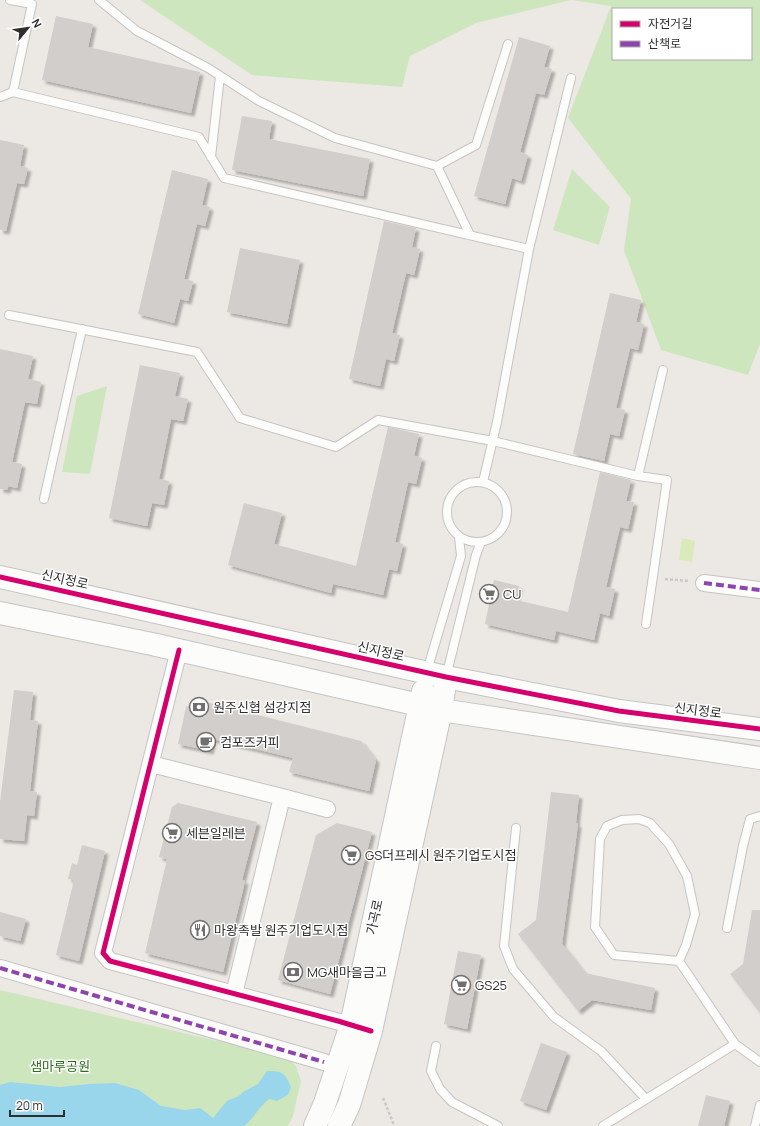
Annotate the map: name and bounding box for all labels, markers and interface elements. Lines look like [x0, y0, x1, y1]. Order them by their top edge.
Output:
north arrow [8, 8, 48, 48]
legend [612, 8, 752, 60]
text: 자전거길 [648, 15, 692, 32]
text: N [29, 16, 46, 30]
text: 산책로 [648, 35, 681, 52]
street label: 신지정로 [40, 565, 90, 593]
supermarket icon: CU [478, 583, 500, 605]
place label: CU [503, 585, 521, 603]
street label: 신지정로 [356, 637, 406, 665]
bank icon: 원주신협 섬강지점 [188, 696, 210, 718]
place label: 원주신협 섬강지점 [213, 698, 311, 716]
street label: 신지정로 [673, 698, 723, 722]
cafe icon: 컴포즈커피 [195, 731, 217, 753]
place label: 컴포즈커피 [220, 733, 280, 751]
supermarket icon: 세븐일레븐 [161, 822, 183, 844]
place label: 세븐일레븐 [186, 824, 246, 842]
supermarket icon: GS더프레시 원주기업도시점 [340, 844, 362, 866]
place label: GS더프레시 원주기업도시점 [365, 846, 516, 864]
street label: 가곡로 [361, 898, 387, 936]
restaurant icon: 마왕족발 원주기업도시점 [189, 919, 211, 941]
place label: 마왕족발 원주기업도시점 [214, 921, 348, 939]
bank icon: MG새마을금고 [282, 961, 304, 983]
place label: MG새마을금고 [307, 963, 387, 981]
supermarket icon: GS25 [450, 974, 472, 996]
place label: GS25 [475, 976, 507, 994]
park label: 샘마루공원 [30, 1057, 90, 1075]
scale bar [10, 1092, 64, 1118]
text: 20 m [16, 1097, 43, 1114]

